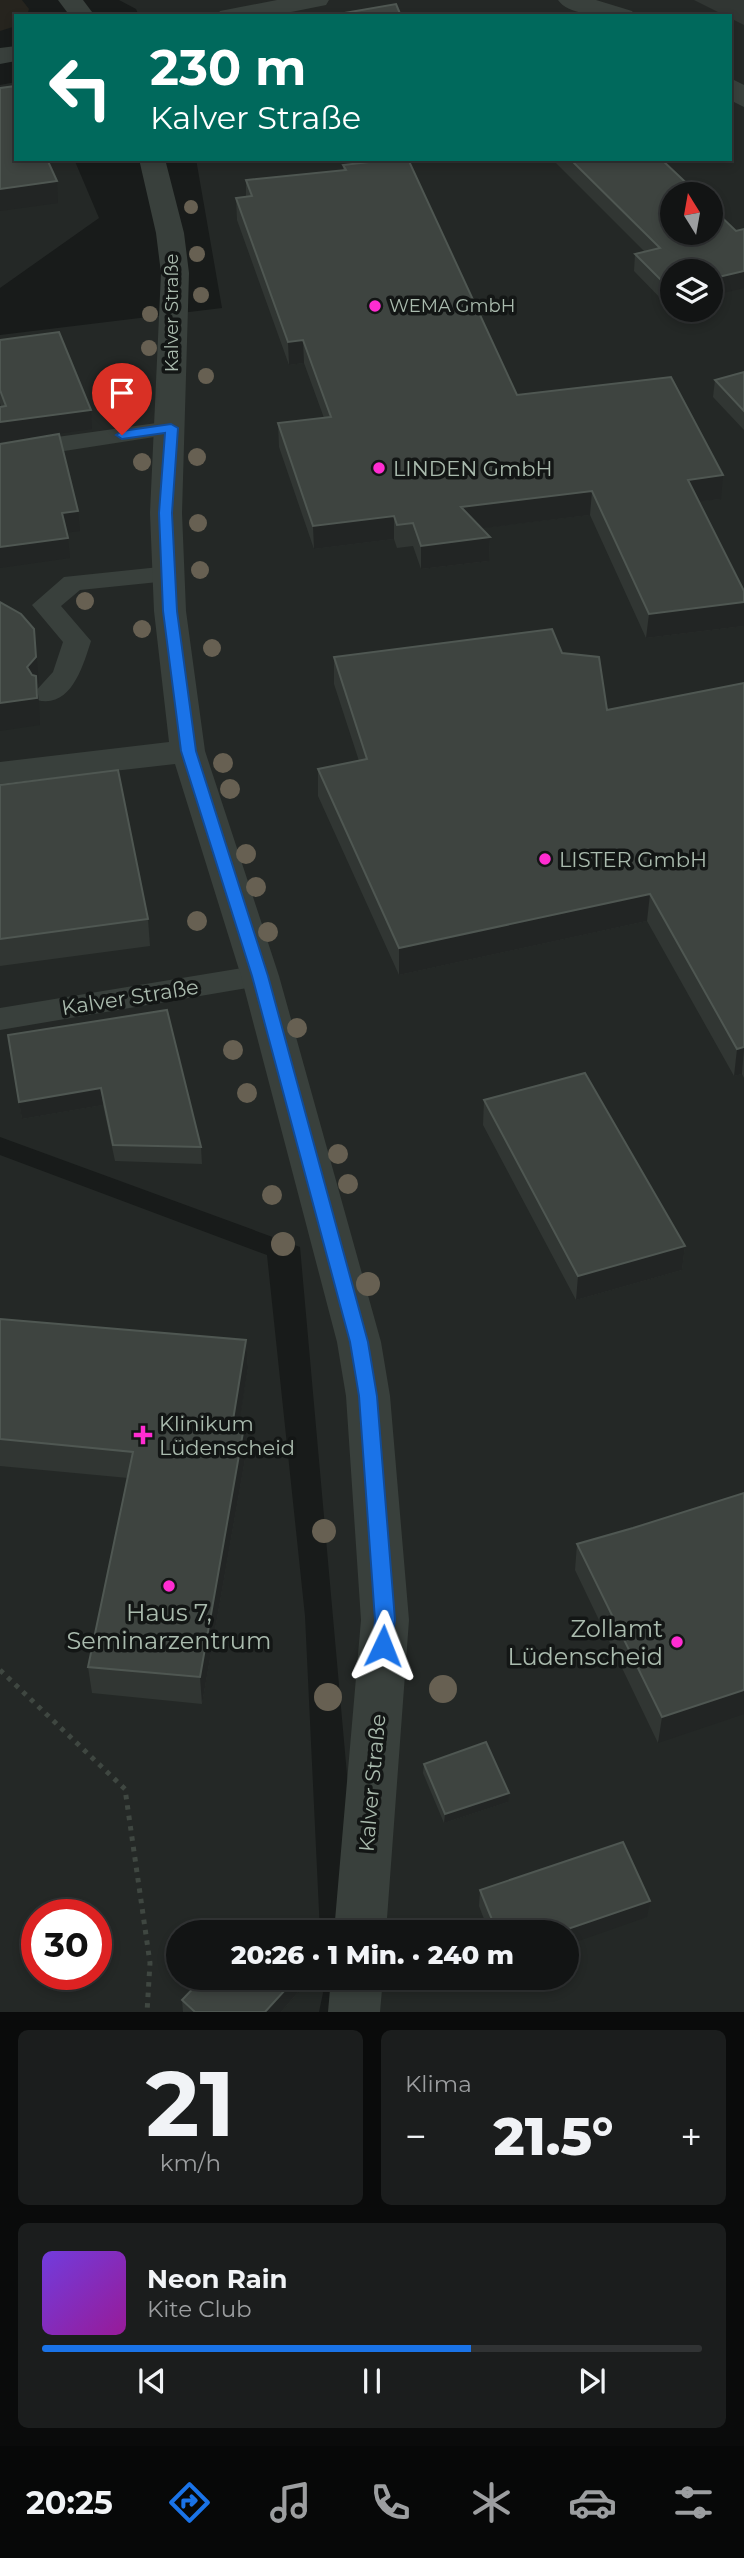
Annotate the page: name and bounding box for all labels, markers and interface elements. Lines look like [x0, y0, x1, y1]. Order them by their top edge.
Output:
text: 230 m [150, 38, 306, 97]
icon: left [35, 42, 126, 133]
text: Kalver Straße [150, 98, 361, 137]
north arrow [660, 182, 723, 245]
map controls [660, 182, 723, 322]
street label: Kalver Straße [161, 254, 183, 372]
button: layers [660, 259, 723, 322]
place label: WEMA GmbH [389, 295, 515, 317]
marker: WEMA GmbH [367, 298, 383, 314]
pin [92, 363, 152, 435]
icon: arrive [103, 374, 141, 412]
place label: LINDEN GmbH [393, 456, 553, 481]
marker: LINDEN GmbH [371, 460, 387, 476]
place label: LISTER GmbH [559, 847, 707, 872]
marker: LISTER GmbH [537, 851, 553, 867]
street label: Kalver Straße [60, 974, 200, 1020]
place label: Klinikum Lüdenscheid [159, 1411, 295, 1460]
marker: Klinikum Lüdenscheid [133, 1425, 153, 1445]
marker: Haus 7, Seminarzentrum [161, 1578, 177, 1594]
place label: Haus 7, Seminarzentrum [67, 1598, 271, 1655]
position arrow [346, 1609, 420, 1683]
place label: Zollamt Lüdenscheid [507, 1614, 663, 1671]
marker: Zollamt Lüdenscheid [669, 1634, 685, 1650]
street label: Kalver Straße [354, 1713, 390, 1853]
speed limit sign: 30 [21, 1899, 112, 1990]
text: 20:26 · 1 Min. · 240 m [231, 1939, 514, 1971]
text: 21 [146, 2048, 235, 2159]
text: Klima [405, 2070, 472, 2098]
text: 21.5° [494, 2105, 614, 2168]
text: − [405, 2113, 427, 2160]
text: + [680, 2113, 702, 2160]
text: km/h [160, 2149, 221, 2177]
text: Neon Rain [147, 2263, 288, 2295]
text: Kite Club [147, 2295, 252, 2323]
icon: previous [133, 2362, 171, 2400]
icon: pause [353, 2362, 391, 2400]
icon: next [573, 2362, 611, 2400]
icon: directions [165, 2478, 214, 2527]
icon: music [266, 2478, 315, 2527]
icon: phone [366, 2478, 415, 2527]
icon: climate [467, 2478, 516, 2527]
icon: car [568, 2478, 617, 2527]
icon: filters [669, 2478, 718, 2527]
text: 20:25 [26, 2483, 113, 2522]

